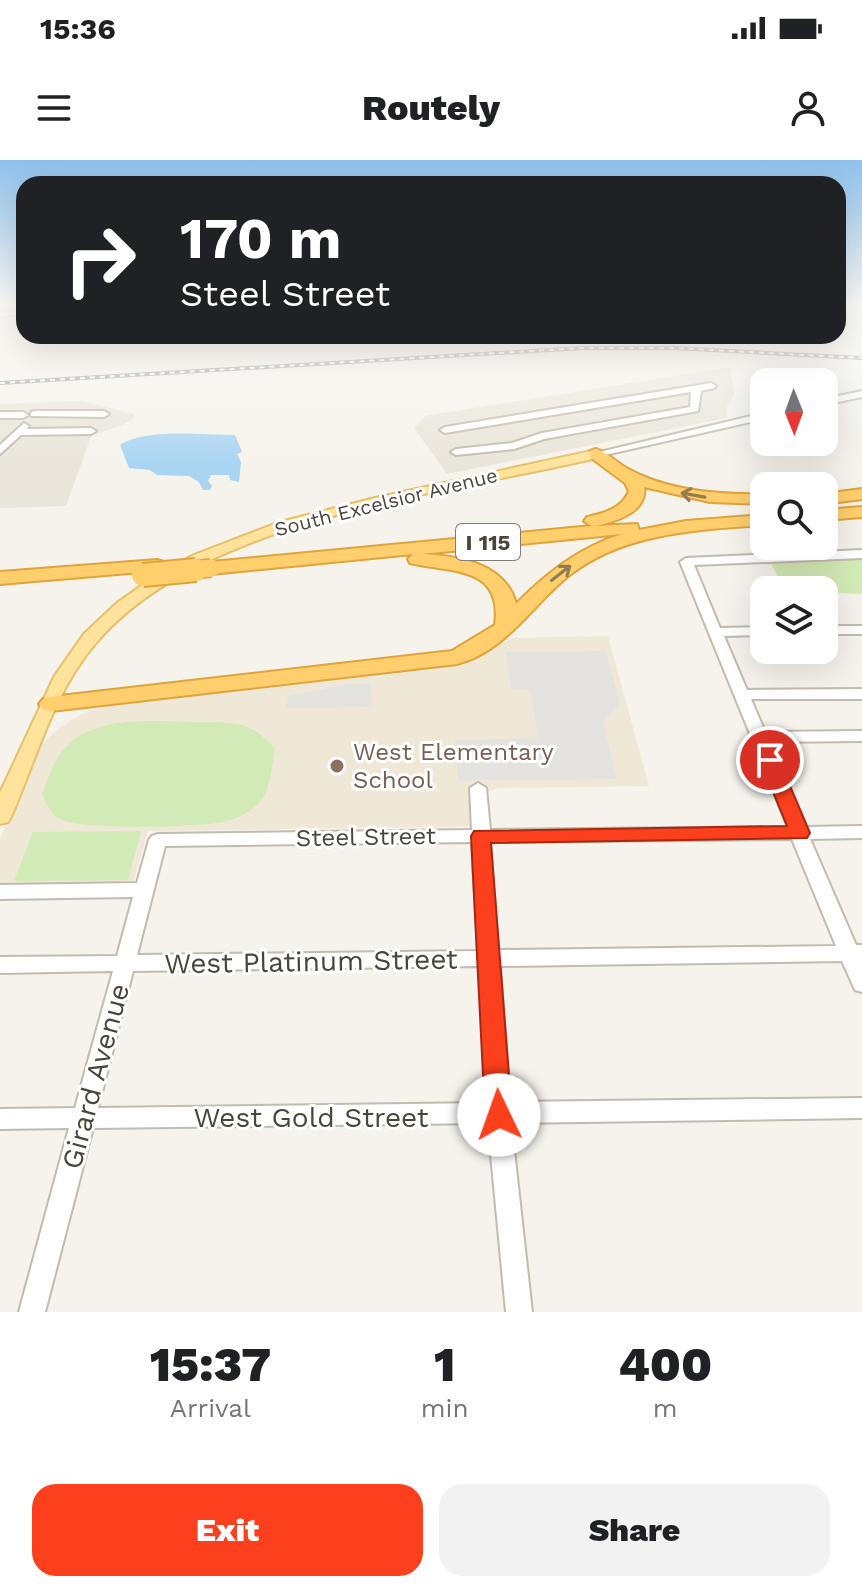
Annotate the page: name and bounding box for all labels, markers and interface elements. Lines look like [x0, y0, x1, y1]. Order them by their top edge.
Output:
text: 15:36 [40, 11, 116, 46]
icon: menu [32, 86, 76, 130]
icon: person [786, 86, 830, 130]
text: Routely [362, 87, 500, 129]
text: 170 m [180, 206, 342, 272]
icon: right [48, 208, 152, 312]
text: Steel Street [180, 273, 390, 315]
north arrow [750, 368, 838, 456]
map controls [750, 368, 838, 664]
street label: South Excelsior Avenue [272, 463, 500, 541]
button: search [750, 472, 838, 560]
one-way arrow [681, 487, 706, 502]
road number: I 115 [456, 524, 520, 560]
one-way arrow [550, 565, 571, 583]
button: layers [750, 576, 838, 664]
pin [736, 726, 804, 794]
place label: West Elementary School [353, 738, 554, 794]
icon: arrive [748, 738, 792, 782]
marker: West Elementary School [328, 757, 346, 775]
street label: Steel Street [296, 822, 436, 852]
street label: West Platinum Street [164, 942, 458, 981]
street label: Girard Avenue [55, 980, 136, 1172]
position arrow [457, 1073, 541, 1157]
street label: West Gold Street [193, 1101, 429, 1134]
text: 15:37 [150, 1336, 271, 1393]
text: 1 [434, 1336, 455, 1393]
text: 400 [618, 1336, 712, 1393]
text: Arrival [170, 1393, 251, 1423]
text: min [421, 1393, 469, 1423]
text: m [653, 1393, 678, 1423]
button: Exit [32, 1484, 423, 1576]
button: Share [439, 1484, 830, 1576]

